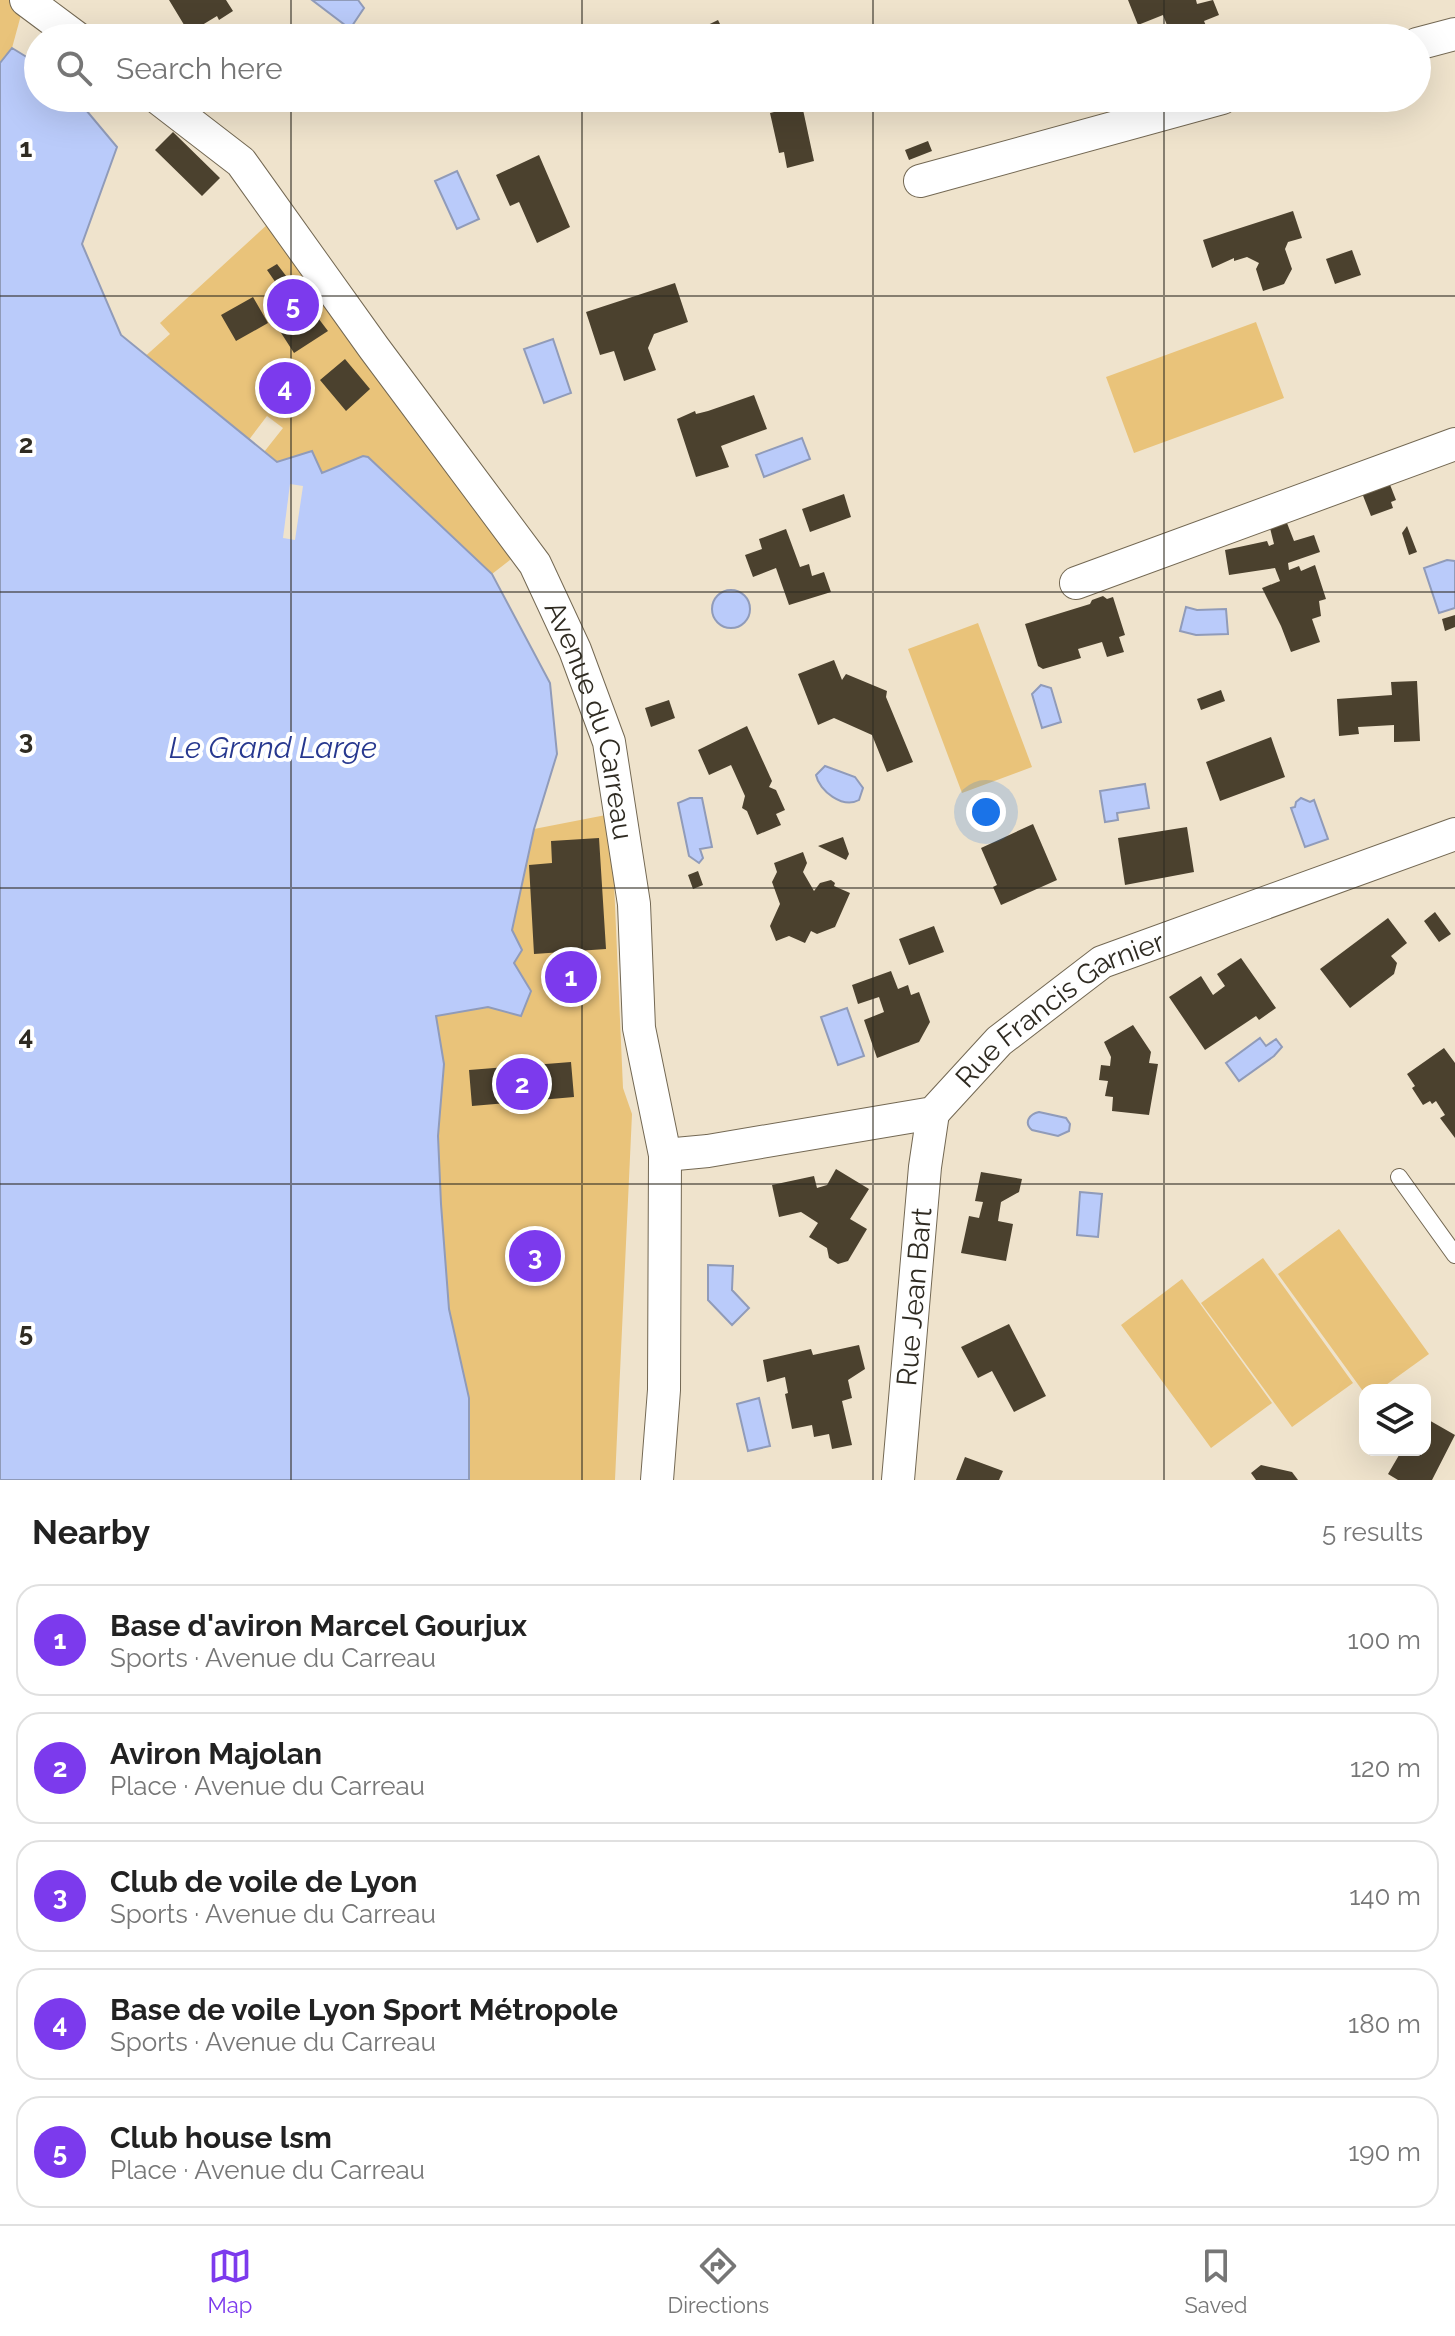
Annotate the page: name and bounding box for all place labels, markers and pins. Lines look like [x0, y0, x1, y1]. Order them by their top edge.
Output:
pin: 5 [267, 275, 319, 335]
pin: 4 [259, 358, 311, 418]
pin: 1 [545, 947, 597, 1007]
pin: 2 [496, 1054, 548, 1114]
pin: 3 [509, 1226, 561, 1286]

